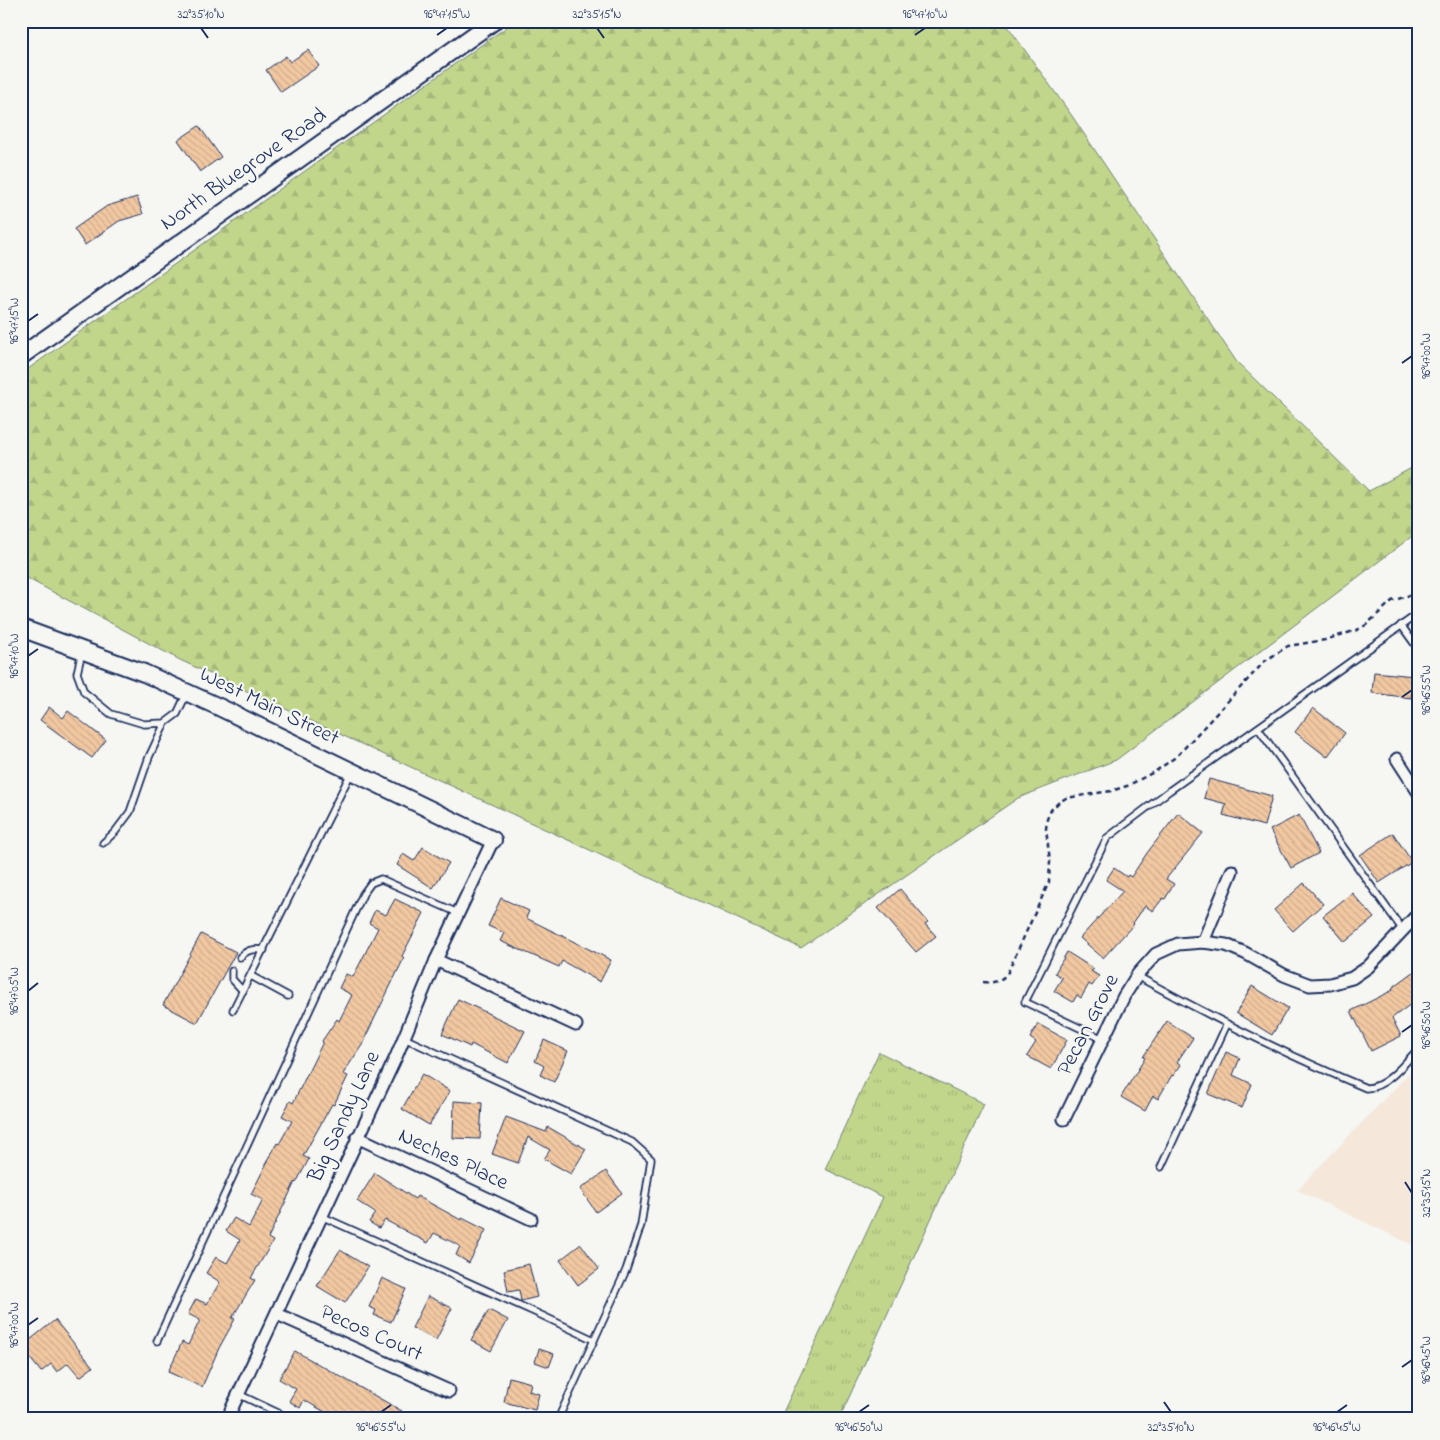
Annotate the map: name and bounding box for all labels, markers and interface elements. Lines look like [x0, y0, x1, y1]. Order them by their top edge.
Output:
text: 32°35'10"N [177, 6, 225, 24]
text: 96°47'15"W [424, 6, 470, 24]
text: 32°35'15"N [573, 6, 621, 24]
text: 96°47'10"W [903, 6, 947, 24]
street label: North Bluegrove Road [154, 101, 334, 240]
text: 96°47'15"W [6, 298, 24, 344]
text: 96°47'00"W [1418, 333, 1436, 379]
text: 96°47'10"W [6, 634, 24, 678]
street label: West Main Street [194, 659, 345, 755]
text: 96°46'55"W [1418, 665, 1436, 715]
text: 96°47'05"W [6, 967, 24, 1015]
street label: Pecan Grove [1050, 968, 1128, 1081]
text: 96°46'50"W [1418, 1001, 1436, 1049]
street label: Big Sandy Lane [300, 1046, 390, 1189]
street label: Neches Place [393, 1121, 513, 1200]
text: 32°35'15"N [1418, 1169, 1436, 1217]
street label: Pecos Court [315, 1297, 428, 1371]
text: 96°47'00"W [6, 1302, 24, 1348]
text: 96°46'45"W [1418, 1336, 1436, 1384]
text: 96°46'55"W [356, 1419, 406, 1437]
text: 96°46'50"W [835, 1419, 883, 1437]
text: 32°35'10"N [1147, 1419, 1195, 1437]
text: 96°46'45"W [1313, 1419, 1361, 1437]

